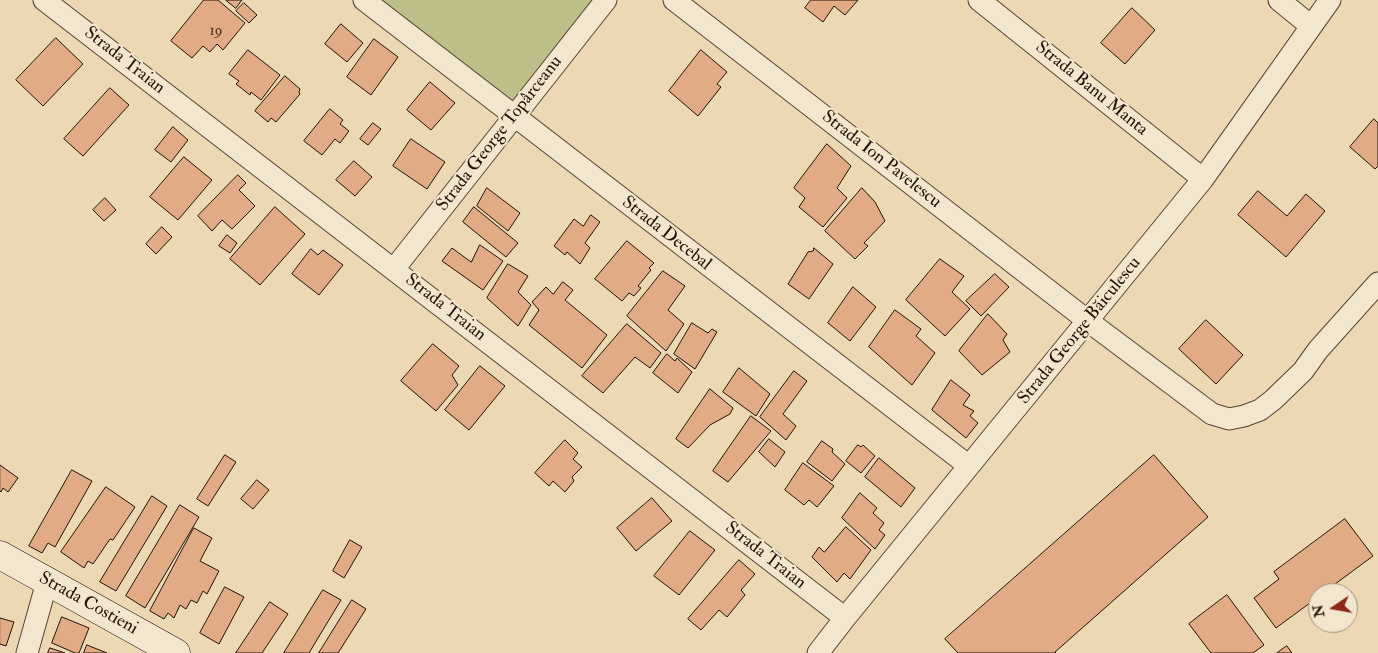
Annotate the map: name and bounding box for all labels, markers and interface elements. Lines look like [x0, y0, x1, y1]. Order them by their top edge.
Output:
street label: Strada Traian [79, 23, 169, 99]
house number: 19 [210, 23, 222, 41]
street label: Strada Banu Manta [1030, 37, 1152, 141]
street label: Strada George Topârceanu [433, 52, 567, 216]
street label: Strada Ion Pavelescu [817, 107, 945, 213]
street label: Strada Decebal [617, 192, 715, 276]
street label: Strada George Băiculescu [1014, 253, 1146, 409]
street label: Strada Traian [400, 270, 490, 346]
street label: Strada Traian [720, 518, 810, 594]
street label: Strada Costieni [35, 568, 141, 640]
north arrow [1308, 583, 1358, 633]
text: N [1309, 603, 1328, 619]

